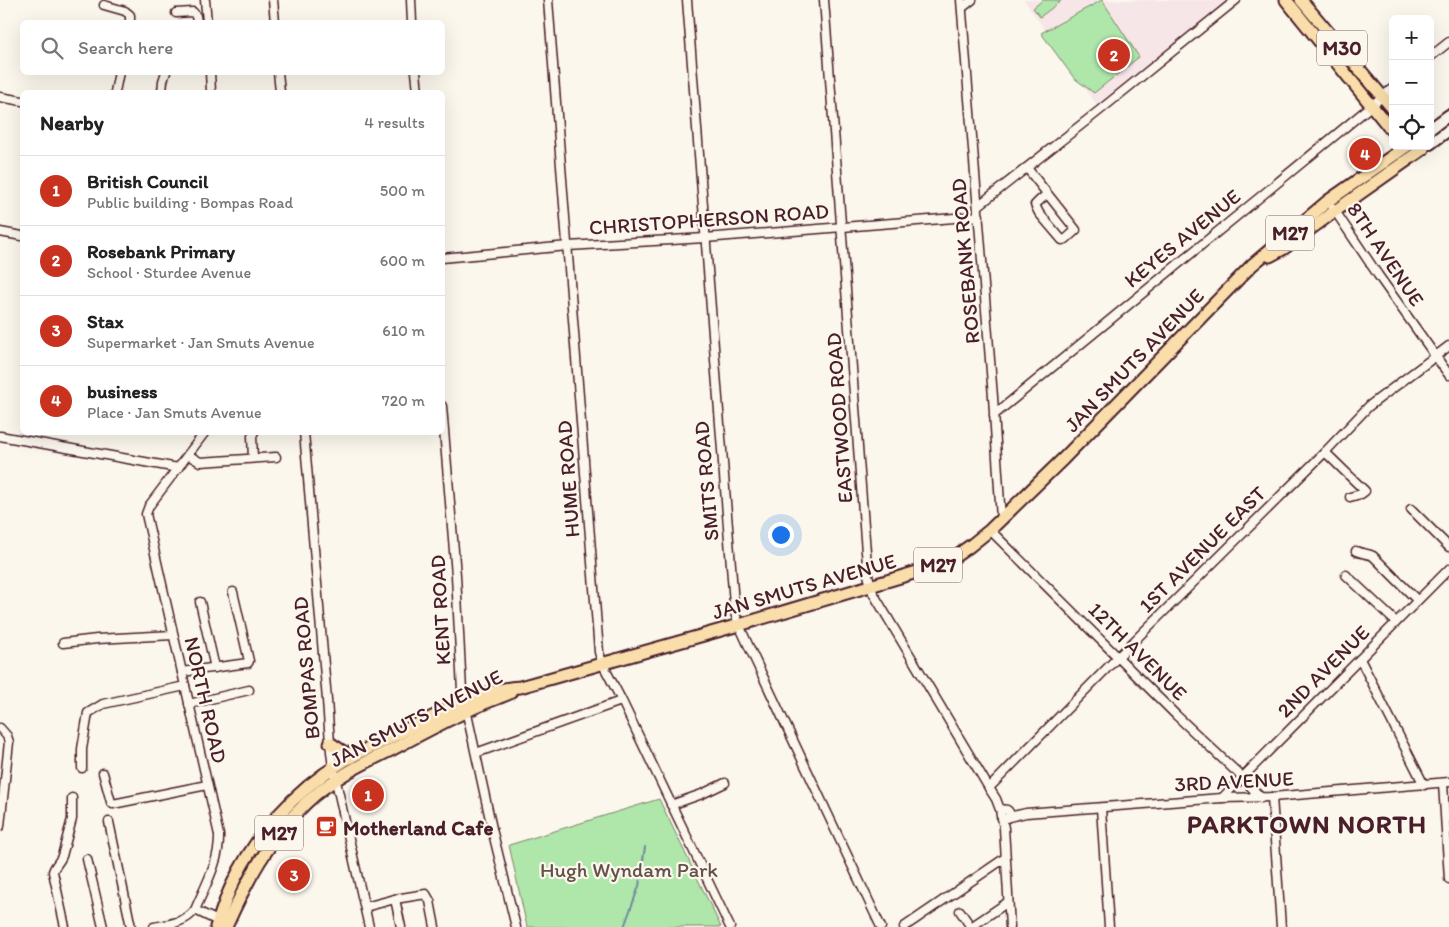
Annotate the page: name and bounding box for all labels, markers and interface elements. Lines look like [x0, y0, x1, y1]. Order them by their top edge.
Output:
map controls [1389, 15, 1434, 150]
button: + [1389, 15, 1434, 60]
search box [20, 20, 445, 75]
road number: M30 [1317, 30, 1367, 66]
icon: search [38, 34, 66, 62]
text: Search here [78, 36, 173, 59]
pin: 2 [1098, 36, 1130, 74]
button: − [1389, 60, 1434, 105]
button: locate [1389, 105, 1434, 150]
text: Nearby [40, 110, 104, 135]
text: 4 results [364, 113, 425, 132]
pin: 4 [1349, 135, 1381, 173]
text: British Council [87, 170, 208, 193]
street label: ROSEBANK ROAD [945, 177, 985, 345]
text: 1 [52, 181, 60, 200]
text: 500 m [380, 181, 425, 200]
street label: KEYES AVENUE [1119, 183, 1245, 293]
text: Public building · Bompas Road [87, 193, 293, 212]
street label: 8TH AVENUE [1342, 197, 1430, 311]
street label: CHRISTOPHERSON ROAD [588, 198, 830, 240]
road number: M27 [1266, 216, 1314, 250]
text: Rosebank Primary [87, 240, 235, 263]
text: 2 [52, 251, 60, 270]
text: 600 m [380, 251, 425, 270]
text: School · Sturdee Avenue [87, 263, 251, 282]
street label: JAN SMUTS AVENUE [1059, 283, 1209, 437]
text: Stax [87, 310, 124, 333]
text: 3 [52, 321, 60, 340]
text: 610 m [382, 321, 425, 340]
street label: EASTWOOD ROAD [821, 332, 857, 504]
text: Supermarket · Jan Smuts Avenue [87, 333, 315, 352]
text: business [87, 380, 158, 403]
text: 4 [51, 391, 61, 410]
text: 720 m [382, 391, 425, 410]
text: Place · Jan Smuts Avenue [87, 403, 262, 422]
street label: HUME ROAD [551, 420, 585, 538]
street label: SMITS ROAD [688, 420, 724, 542]
street label: 1ST AVENUE EAST [1133, 480, 1271, 618]
your location [768, 522, 794, 548]
street label: JAN SMUTS AVENUE [709, 548, 899, 624]
road number: M27 [914, 548, 962, 582]
street label: KENT ROAD [425, 554, 455, 666]
street label: BOMPAS ROAD [287, 595, 325, 741]
street label: 12TH AVENUE [1084, 597, 1192, 705]
street label: 2ND AVENUE [1272, 620, 1374, 722]
street label: NORTH ROAD [179, 634, 233, 766]
street label: JAN SMUTS AVENUE [326, 664, 506, 772]
street label: 3RD AVENUE [1174, 765, 1294, 797]
pin: 1 [352, 776, 384, 814]
district label: PARKTOWN NORTH [1187, 808, 1427, 840]
cafe icon: Motherland Cafe [315, 815, 339, 839]
place label: Motherland Cafe [343, 815, 493, 840]
road number: M27 [255, 816, 303, 850]
pin: 3 [278, 856, 310, 894]
park label: Hugh Wyndam Park [540, 857, 718, 882]

